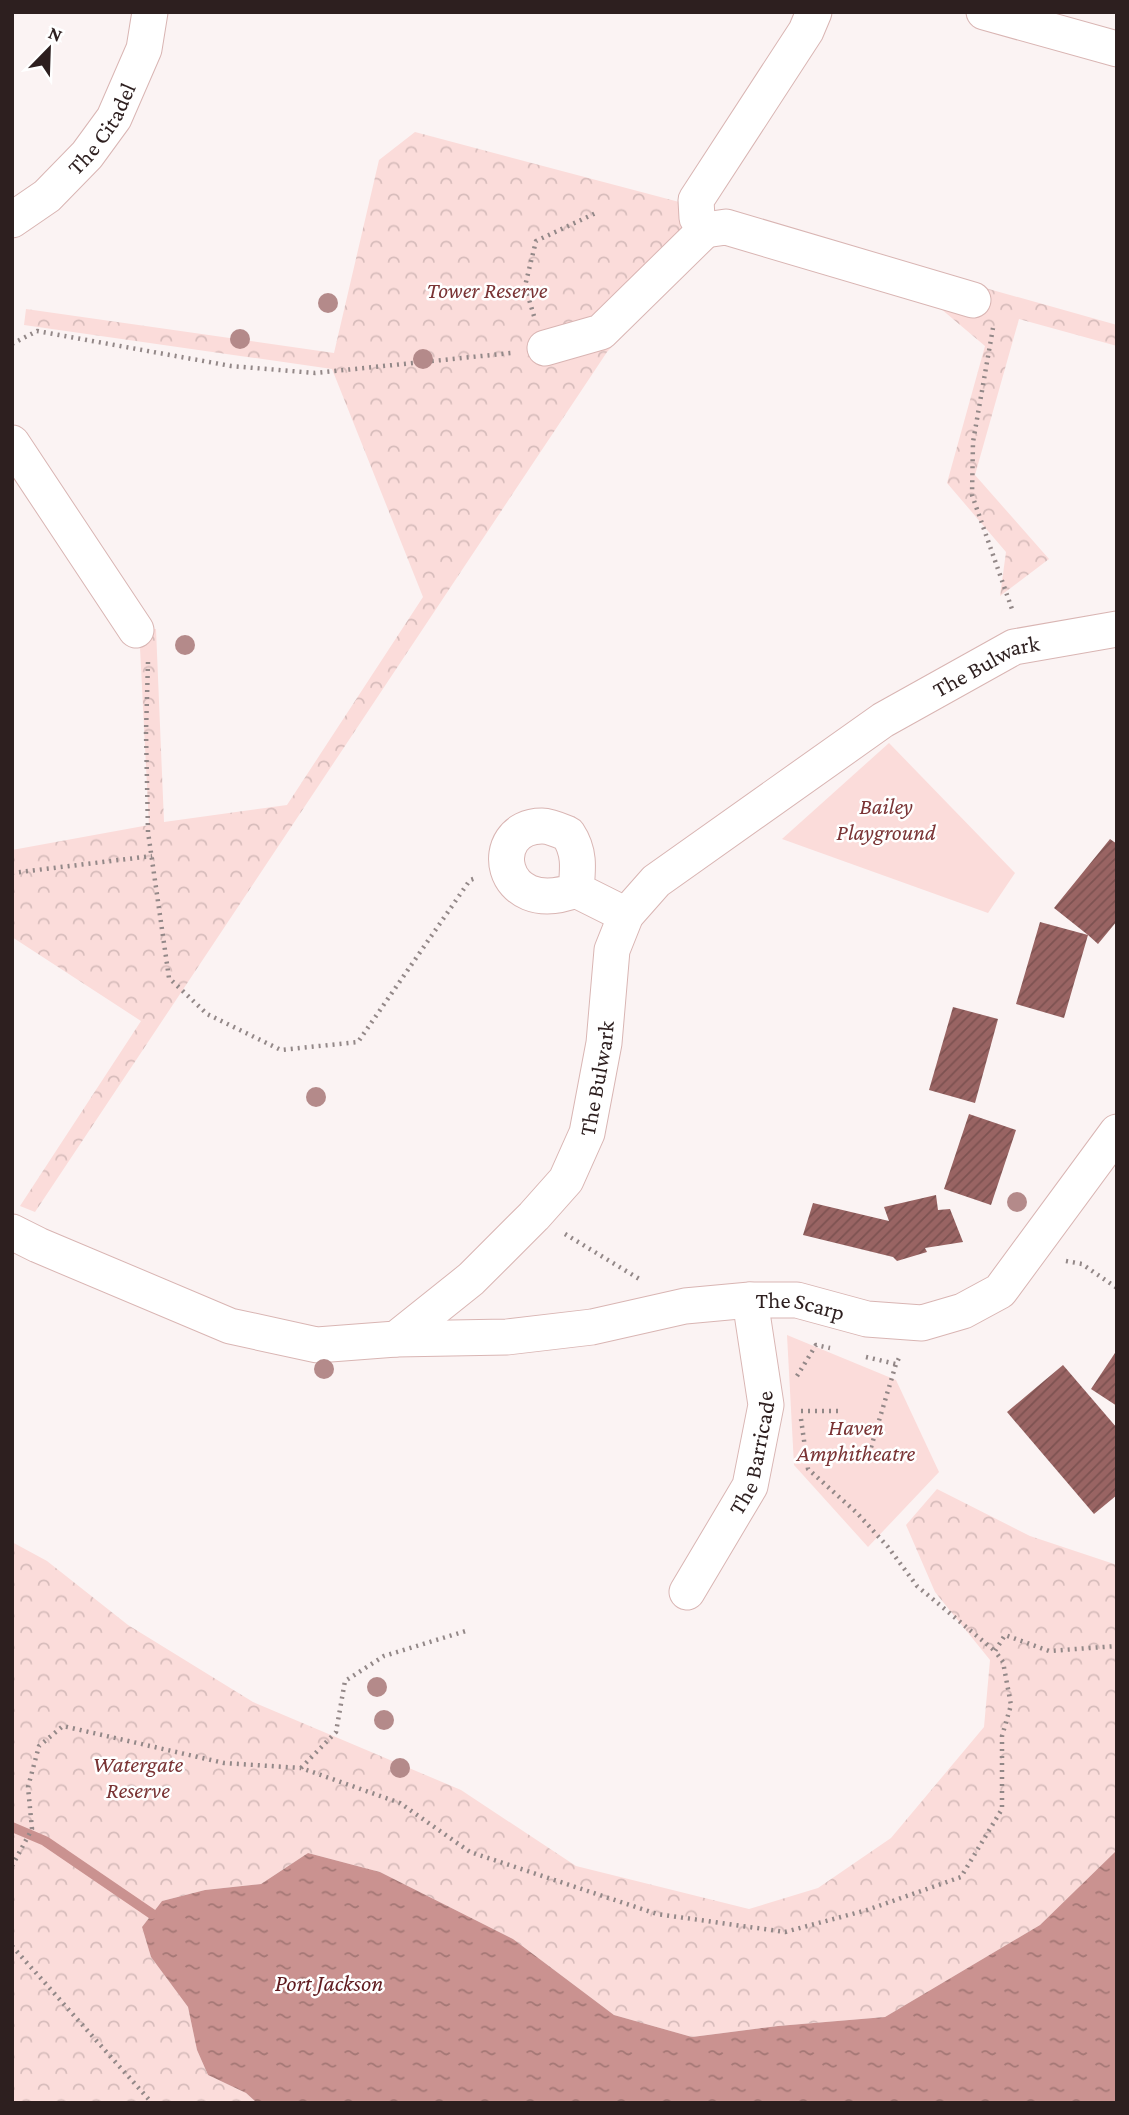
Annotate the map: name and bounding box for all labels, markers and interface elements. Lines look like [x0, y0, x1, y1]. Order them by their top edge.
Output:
north arrow [14, 14, 84, 84]
text: N [45, 22, 66, 46]
street label: The Citadel [62, 79, 141, 180]
park label: Tower Reserve [427, 277, 548, 303]
street label: The Bulwark [928, 630, 1041, 703]
park label: Bailey Playground [836, 793, 937, 845]
street label: The Bulwark [574, 1020, 619, 1138]
street label: The Scarp [756, 1287, 848, 1325]
street label: The Barricade [723, 1389, 779, 1519]
park label: Haven Amphitheatre [796, 1414, 916, 1466]
park label: Watergate Reserve [93, 1751, 184, 1803]
water label: Port Jackson [275, 1969, 383, 1996]

